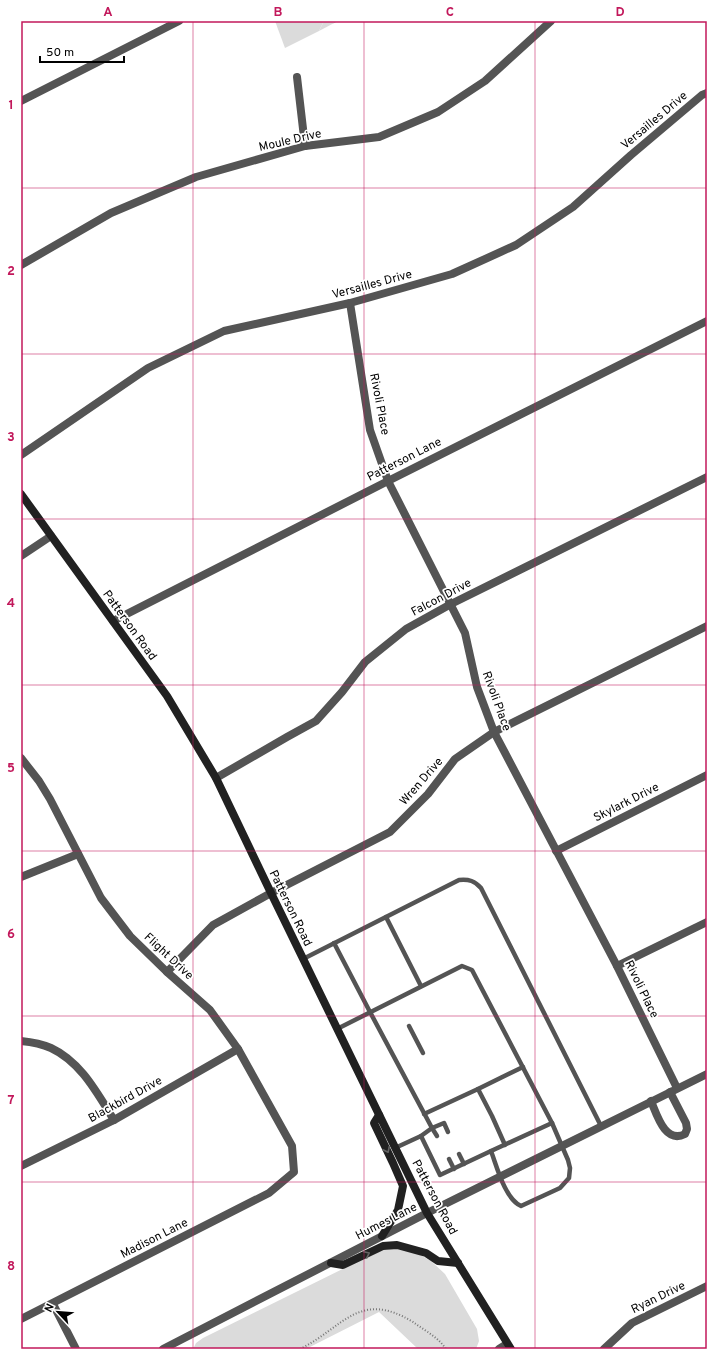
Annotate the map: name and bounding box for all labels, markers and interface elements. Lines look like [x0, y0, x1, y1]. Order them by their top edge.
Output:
text: A [103, 5, 113, 21]
text: B [274, 5, 283, 21]
text: C [446, 5, 454, 21]
text: D [615, 5, 625, 21]
scale bar [40, 38, 124, 64]
text: 50 m [46, 45, 74, 61]
street label: Versailles Drive [618, 88, 691, 153]
text: 1 [8, 98, 14, 114]
street label: Moule Drive [257, 126, 323, 156]
text: 2 [7, 264, 15, 280]
street label: Versailles Drive [330, 267, 414, 303]
street label: Rivoli Place [365, 372, 393, 436]
text: 3 [7, 430, 15, 446]
street label: Patterson Lane [364, 434, 444, 486]
street label: Falcon Drive [409, 575, 474, 620]
street label: Patterson Road [98, 587, 160, 664]
text: 4 [7, 596, 15, 612]
street label: Rivoli Place [478, 669, 514, 733]
street label: Wren Drive [397, 754, 447, 809]
text: 5 [7, 761, 15, 777]
street label: Skylark Drive [591, 780, 662, 826]
street label: Patterson Road [265, 868, 315, 949]
text: 6 [7, 927, 15, 943]
street label: Flight Drive [140, 930, 196, 984]
street label: Rivoli Place [620, 958, 662, 1021]
street label: Blackbird Drive [86, 1073, 165, 1127]
text: 7 [8, 1093, 15, 1109]
one-way arrow [382, 1145, 390, 1153]
street label: Patterson Road [408, 1157, 461, 1238]
street label: Humes Lane [353, 1200, 420, 1244]
street label: Madison Lane [118, 1215, 191, 1263]
one-way arrow [362, 1251, 370, 1259]
text: 8 [7, 1259, 15, 1275]
street label: Ryan Drive [629, 1278, 688, 1318]
north arrow [38, 1292, 78, 1332]
text: N [42, 1301, 58, 1315]

